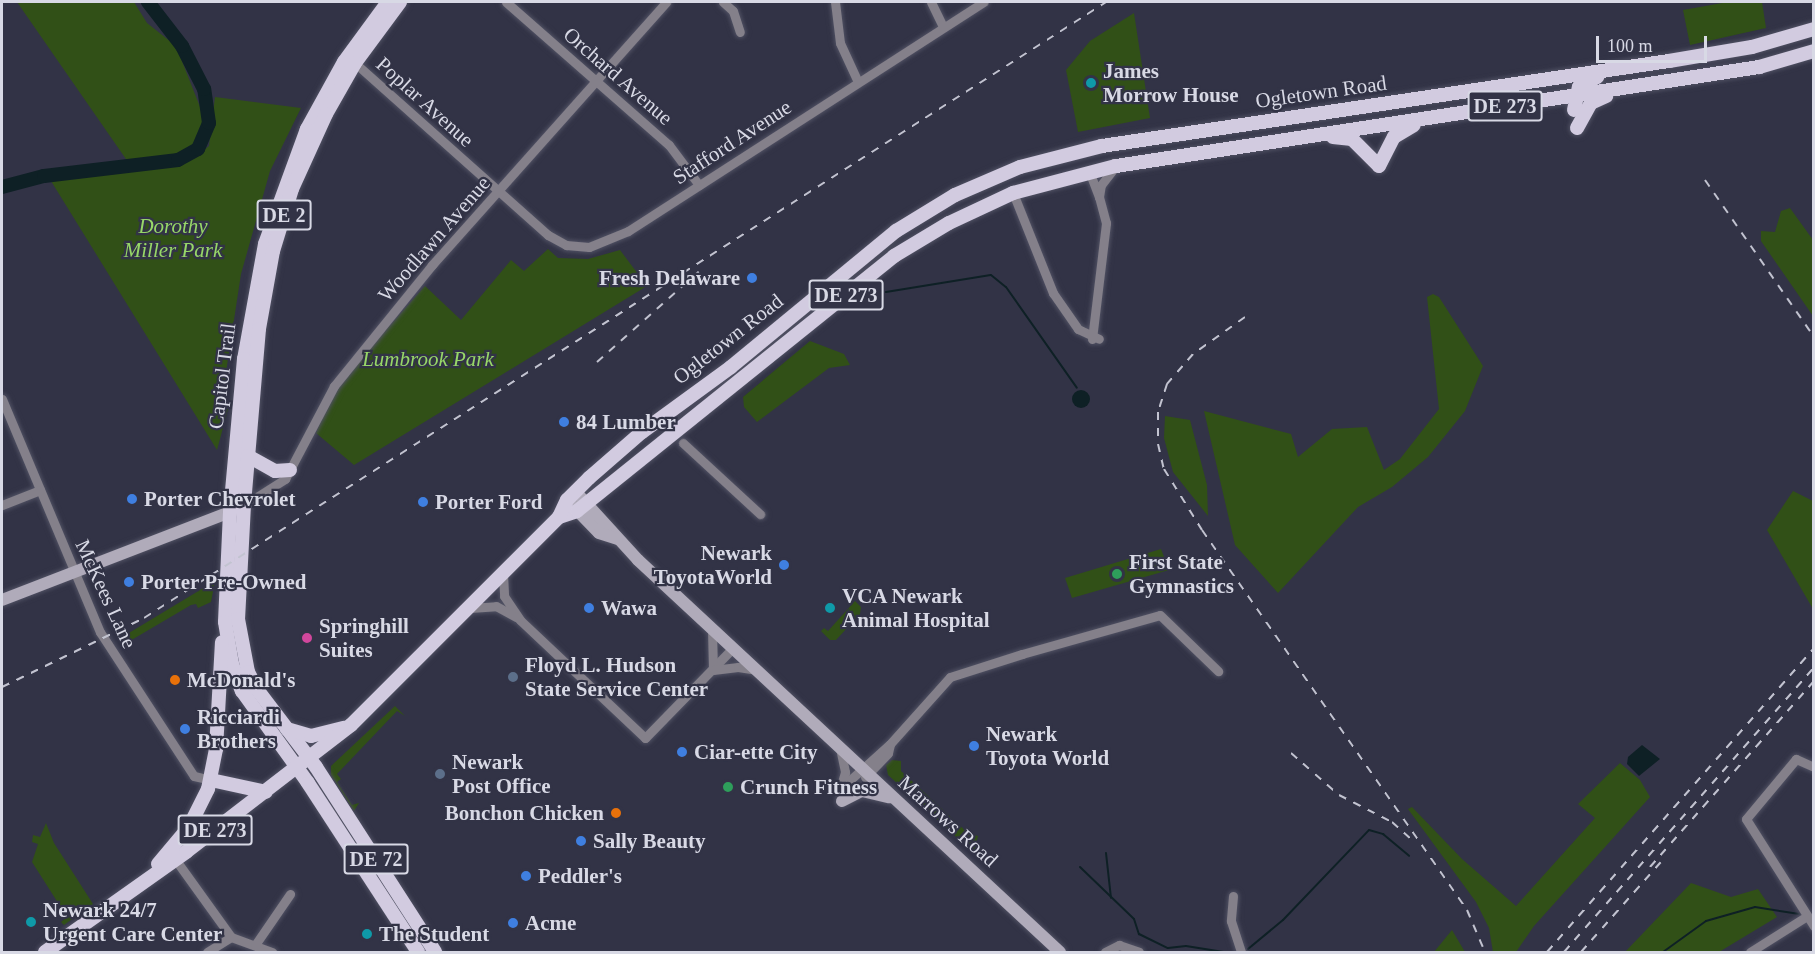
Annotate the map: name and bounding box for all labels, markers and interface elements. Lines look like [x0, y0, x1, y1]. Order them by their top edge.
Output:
street label: Orchard Avenue [558, 21, 678, 131]
scale bar [1599, 24, 1710, 62]
text: 100 m [1607, 36, 1653, 56]
street label: Poplar Avenue [371, 51, 479, 153]
place label: James Morrow House [1103, 58, 1239, 108]
street label: Ogletown Road [1254, 70, 1388, 114]
marker: James Morrow House [1084, 76, 1098, 90]
road number: DE 273 [1468, 89, 1543, 123]
street label: Stafford Avenue [668, 94, 796, 190]
street label: Woodlawn Avenue [372, 171, 496, 307]
road number: DE 2 [256, 198, 312, 232]
park label: Dorothy Miller Park [124, 213, 222, 263]
place label: Fresh Delaware [599, 265, 740, 291]
marker: Fresh Delaware [745, 271, 759, 285]
road number: DE 273 [808, 278, 884, 312]
street label: Ogletown Road [668, 288, 788, 390]
street label: Capitol Trail [203, 321, 241, 431]
park label: Lumbrook Park [362, 346, 494, 372]
place label: 84 Lumber [576, 409, 676, 435]
marker: 84 Lumber [557, 415, 571, 429]
place label: Porter Chevrolet [144, 486, 296, 512]
place label: Porter Ford [435, 489, 543, 515]
marker: Porter Chevrolet [125, 492, 139, 506]
marker: Porter Ford [416, 495, 430, 509]
street label: McKees Lane [70, 536, 142, 652]
place label: Newark ToyotaWorld [654, 540, 772, 590]
place label: First State Gymnastics [1129, 549, 1234, 599]
marker: Newark ToyotaWorld [777, 558, 791, 572]
marker: First State Gymnastics [1110, 567, 1124, 581]
place label: Porter Pre-Owned [141, 569, 307, 595]
marker: Porter Pre-Owned [122, 575, 136, 589]
place label: VCA Newark Animal Hospital [842, 583, 990, 633]
place label: Wawa [601, 595, 657, 621]
marker: Wawa [582, 601, 596, 615]
marker: VCA Newark Animal Hospital [823, 601, 837, 615]
place label: Springhill Suites [319, 613, 409, 663]
marker: Springhill Suites [300, 631, 314, 645]
place label: Floyd L. Hudson State Service Center [525, 652, 708, 702]
place label: McDonald's [187, 667, 296, 693]
marker: Floyd L. Hudson State Service Center [506, 670, 520, 684]
marker: McDonald's [168, 673, 182, 687]
place label: Ricciardi Brothers [197, 704, 280, 754]
place label: Newark Toyota World [986, 721, 1109, 771]
marker: Ricciardi Brothers [178, 722, 192, 736]
place label: Ciar-ette City [694, 739, 817, 765]
marker: Newark Toyota World [967, 739, 981, 753]
marker: Ciar-ette City [675, 745, 689, 759]
place label: Newark Post Office [452, 749, 551, 799]
marker: Newark Post Office [433, 767, 447, 781]
street label: Marrows Road [893, 770, 1003, 872]
place label: Crunch Fitness [740, 774, 877, 800]
marker: Crunch Fitness [721, 780, 735, 794]
place label: Bonchon Chicken [445, 800, 604, 826]
marker: Bonchon Chicken [609, 806, 623, 820]
road number: DE 273 [178, 813, 252, 847]
place label: Sally Beauty [593, 828, 706, 854]
marker: Sally Beauty [574, 834, 588, 848]
road number: DE 72 [343, 842, 409, 876]
place label: Peddler's [538, 863, 622, 889]
marker: Peddler's [519, 869, 533, 883]
place label: Newark 24/7 Urgent Care Center [43, 897, 222, 947]
place label: Acme [525, 910, 576, 936]
marker: Newark 24/7 Urgent Care Center [24, 915, 38, 929]
marker: Acme [506, 916, 520, 930]
place label: The Student [379, 921, 489, 947]
marker: The Student [360, 927, 374, 941]

